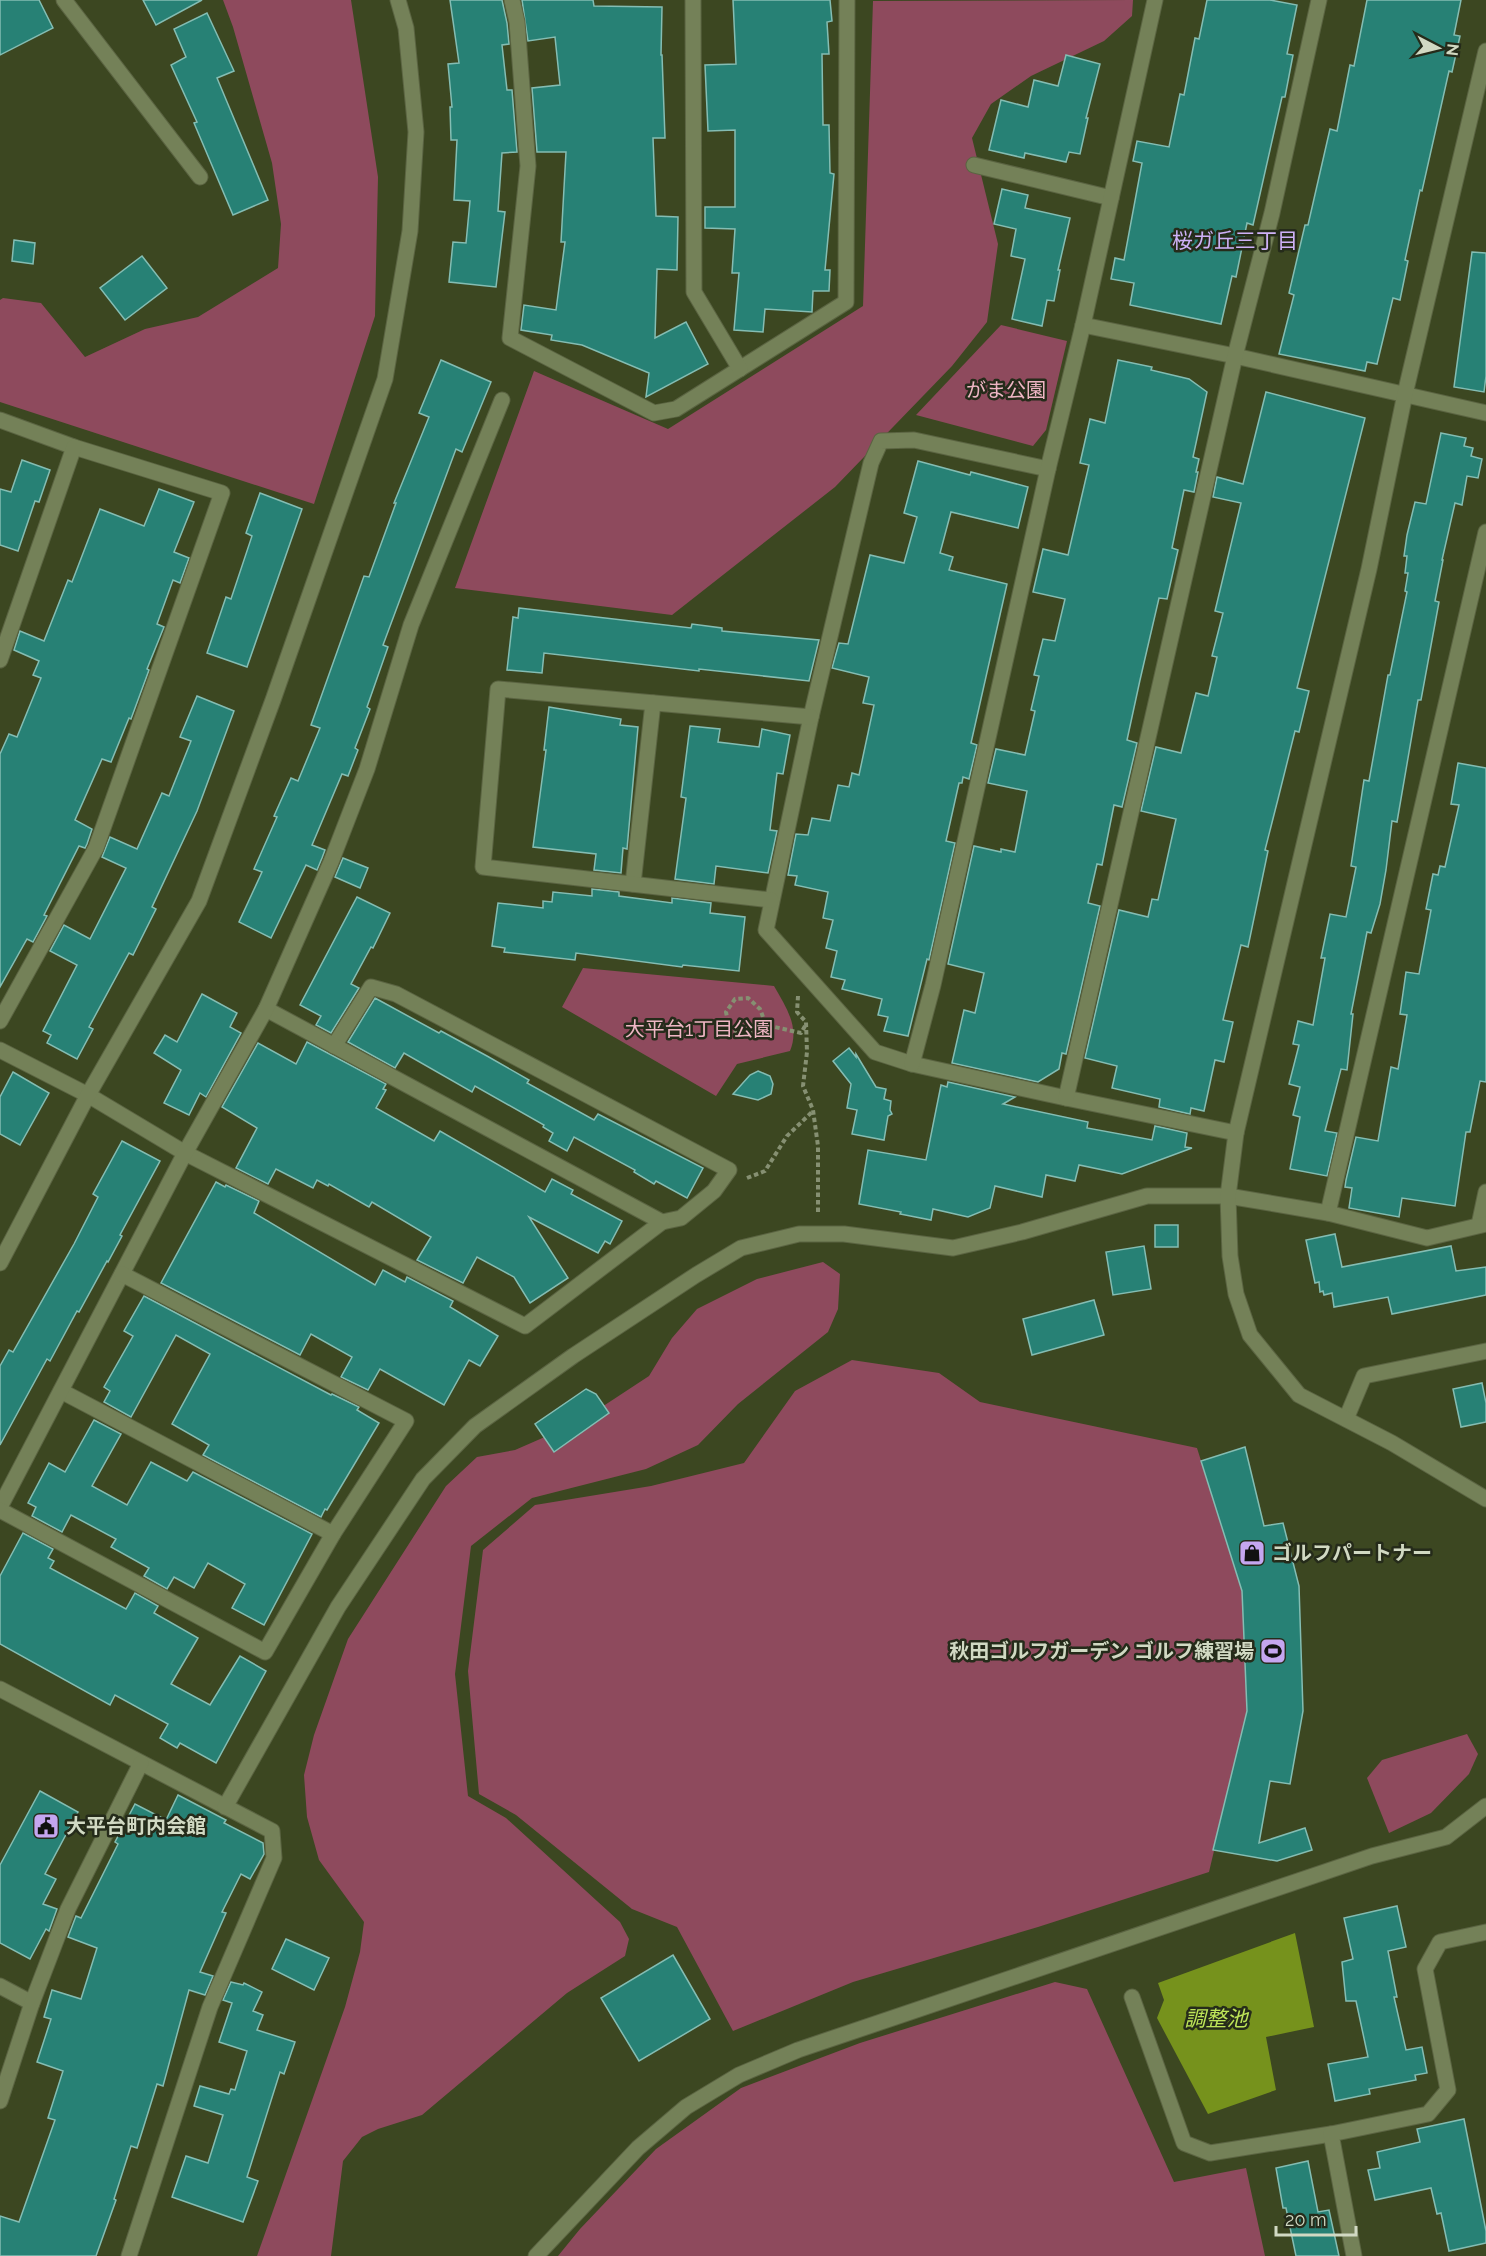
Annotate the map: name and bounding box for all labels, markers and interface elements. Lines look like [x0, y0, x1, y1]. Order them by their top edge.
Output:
north arrow [1408, 18, 1468, 78]
text: N [1442, 43, 1463, 57]
district label: 桜ガ丘三丁目 [1172, 228, 1298, 253]
park label: がま公園 [966, 378, 1046, 402]
park label: 大平台1丁目公園 [625, 1017, 773, 1041]
shop icon: ゴルフパートナー [1237, 1538, 1267, 1568]
place label: ゴルフパートナー [1272, 1541, 1432, 1565]
sports icon: 秋田ゴルフガーデン ゴルフ練習場 [1258, 1636, 1288, 1666]
place label: 秋田ゴルフガーデン ゴルフ練習場 [949, 1639, 1254, 1663]
public building icon: 大平台町内会館 [31, 1811, 61, 1841]
place label: 大平台町内会館 [66, 1814, 206, 1838]
water label: 調整池 [1185, 2006, 1249, 2031]
scale bar [1276, 2199, 1356, 2237]
text: 20 m [1285, 2209, 1327, 2230]

